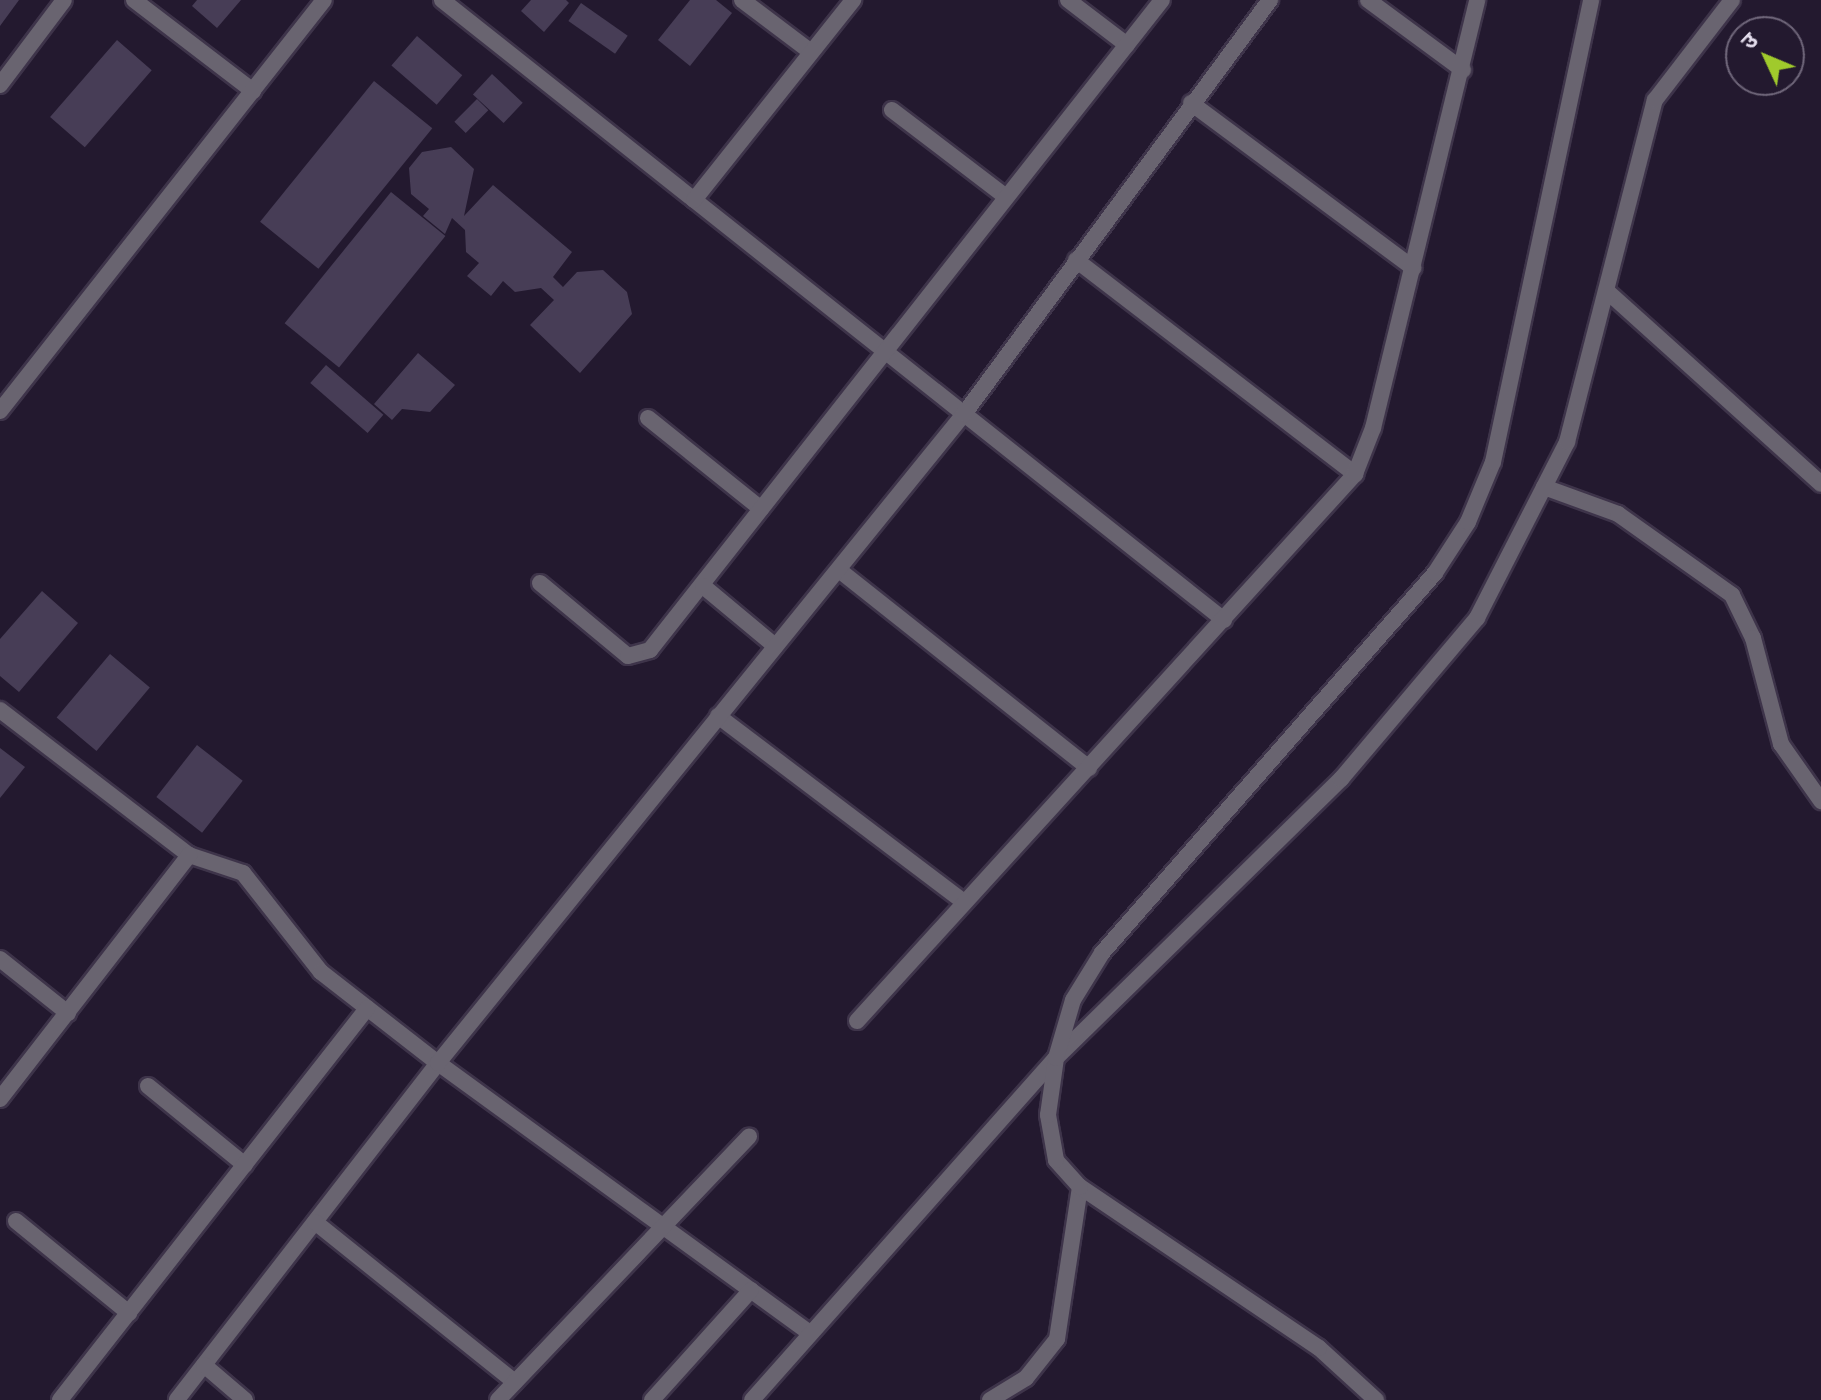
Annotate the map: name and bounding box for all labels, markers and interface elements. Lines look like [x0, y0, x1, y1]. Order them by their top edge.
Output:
north arrow [1725, 16, 1805, 96]
text: उ [1735, 26, 1764, 55]

